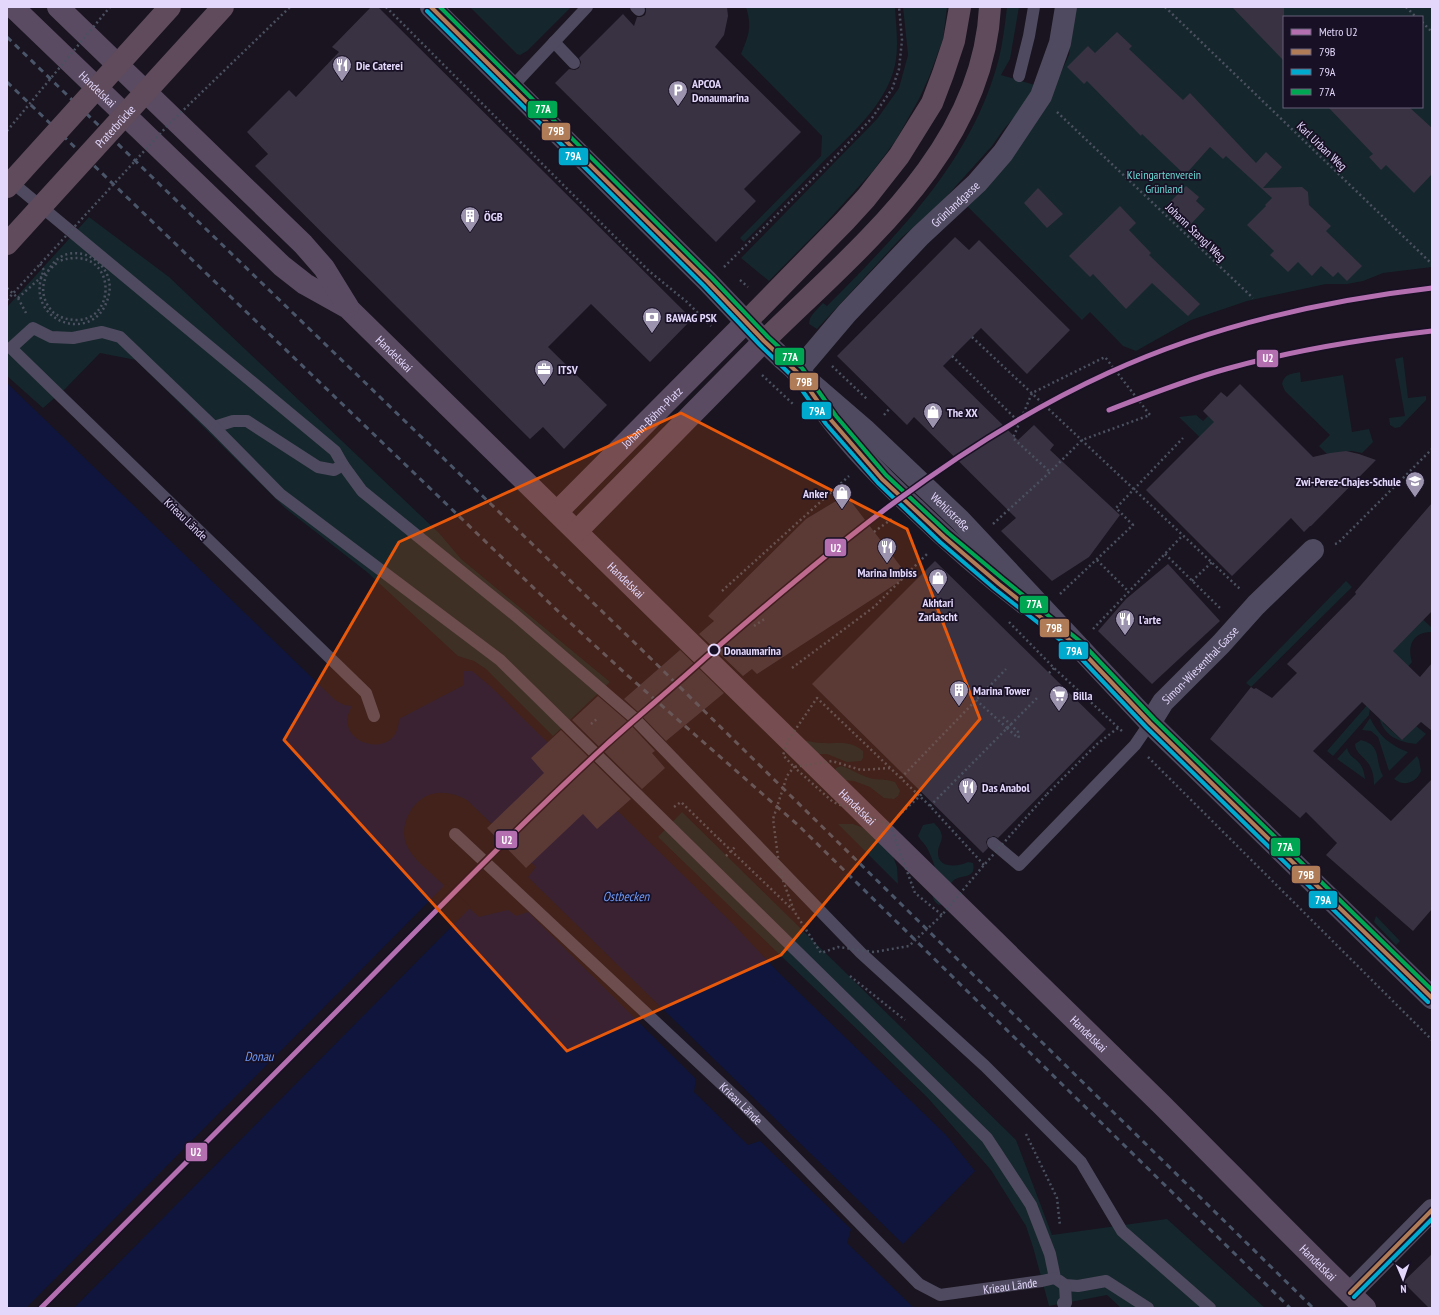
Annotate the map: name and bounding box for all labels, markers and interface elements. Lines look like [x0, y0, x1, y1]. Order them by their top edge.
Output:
legend [1283, 16, 1423, 108]
text: Metro U2 [1319, 24, 1358, 39]
text: 79B [1319, 44, 1336, 59]
restaurant icon: Die Caterei [331, 54, 353, 82]
place label: Die Caterei [356, 58, 403, 73]
text: 79A [1319, 64, 1336, 79]
street label: Handelskai [76, 68, 120, 110]
place label: APCOA Donaumarina [691, 76, 749, 105]
parking icon: APCOA Donaumarina [667, 79, 689, 107]
text: 77A [1319, 84, 1336, 99]
line badge: 77A [527, 100, 558, 119]
street label: Praterbrücke [92, 101, 138, 150]
text: 77A [535, 102, 551, 116]
street label: Karl Urban Weg [1294, 118, 1350, 174]
line badge: 79B [541, 122, 571, 141]
text: 79B [548, 124, 565, 138]
line badge: 79A [558, 147, 589, 166]
text: 79A [565, 149, 582, 163]
park label: Kleingartenverein Grünland [1127, 167, 1201, 196]
street label: Grünlandgasse [927, 177, 982, 230]
street label: Johann Stangl Weg [1162, 199, 1229, 264]
building icon: ÖGB [459, 205, 481, 233]
place label: ÖGB [484, 209, 503, 224]
bank icon: BAWAG PSK [641, 306, 663, 334]
place label: BAWAG PSK [666, 310, 718, 325]
street label: Handelskai [373, 332, 416, 375]
line badge: 77A [774, 347, 805, 366]
line badge: U2 [1256, 349, 1279, 368]
text: 77A [782, 350, 798, 364]
text: U2 [1263, 351, 1273, 365]
office icon: ITSV [533, 358, 555, 386]
place label: ITSV [558, 362, 579, 377]
line badge: 79B [789, 372, 819, 391]
text: 79B [796, 375, 813, 389]
street label: Johann-Böhm-Platz [617, 383, 685, 451]
line badge: 79A [801, 401, 832, 420]
shop icon: The XX [922, 401, 944, 429]
text: 79A [809, 404, 826, 418]
place label: The XX [947, 405, 978, 420]
school or university icon: Zwi-Perez-Chajes-Schule [1404, 470, 1426, 498]
place label: Zwi-Perez-Chajes-Schule [1296, 474, 1401, 489]
shop icon: Anker [831, 482, 853, 510]
place label: Anker [802, 486, 828, 501]
street label: Wehlistraße [928, 489, 974, 534]
street label: Krieau Lände [161, 495, 211, 543]
restaurant icon: Marina Imbiss [876, 536, 898, 564]
line badge: U2 [824, 538, 847, 557]
text: U2 [831, 541, 841, 555]
street label: Handelskai [605, 559, 648, 601]
place label: Marina Imbiss [857, 565, 917, 580]
shop icon: Akhtari Zarlascht [927, 567, 949, 595]
place label: Akhtari Zarlascht [919, 595, 958, 624]
line badge: 77A [1019, 595, 1049, 614]
text: 77A [1026, 597, 1042, 611]
restaurant icon: l'arte [1114, 608, 1136, 636]
place label: l'arte [1139, 612, 1161, 627]
line badge: 79B [1039, 618, 1070, 638]
text: 79B [1046, 621, 1063, 635]
street label: Simon-Wiesenthal-Gasse [1158, 623, 1241, 707]
line badge: 79A [1058, 641, 1089, 660]
marker: Donaumarina [707, 643, 721, 657]
place label: Donaumarina [724, 643, 781, 658]
text: 79A [1066, 644, 1083, 658]
building icon: Marina Tower [948, 679, 970, 707]
place label: Marina Tower [973, 683, 1030, 698]
supermarket icon: Billa [1048, 684, 1070, 712]
place label: Billa [1073, 688, 1092, 703]
restaurant icon: Das Anabol [957, 776, 979, 804]
place label: Das Anabol [982, 780, 1030, 795]
street label: Handelskai [836, 785, 879, 828]
line badge: U2 [495, 830, 518, 849]
text: U2 [502, 833, 512, 847]
line badge: 77A [1270, 837, 1301, 857]
text: 77A [1277, 840, 1293, 854]
line badge: 79B [1291, 865, 1321, 884]
text: 79B [1298, 868, 1315, 882]
water label: Ostbecken [603, 888, 651, 905]
line badge: 79A [1308, 890, 1338, 909]
text: 79A [1315, 893, 1332, 907]
street label: Handelskai [1068, 1012, 1111, 1055]
water label: Donau [245, 1048, 275, 1065]
street label: Krieau Lände [717, 1079, 766, 1127]
line badge: U2 [185, 1142, 208, 1162]
text: U2 [191, 1145, 201, 1159]
street label: Handelskai [1297, 1241, 1340, 1284]
north arrow [1383, 1259, 1423, 1299]
street label: Krieau Lände [982, 1274, 1038, 1297]
text: N [1400, 1282, 1407, 1296]

